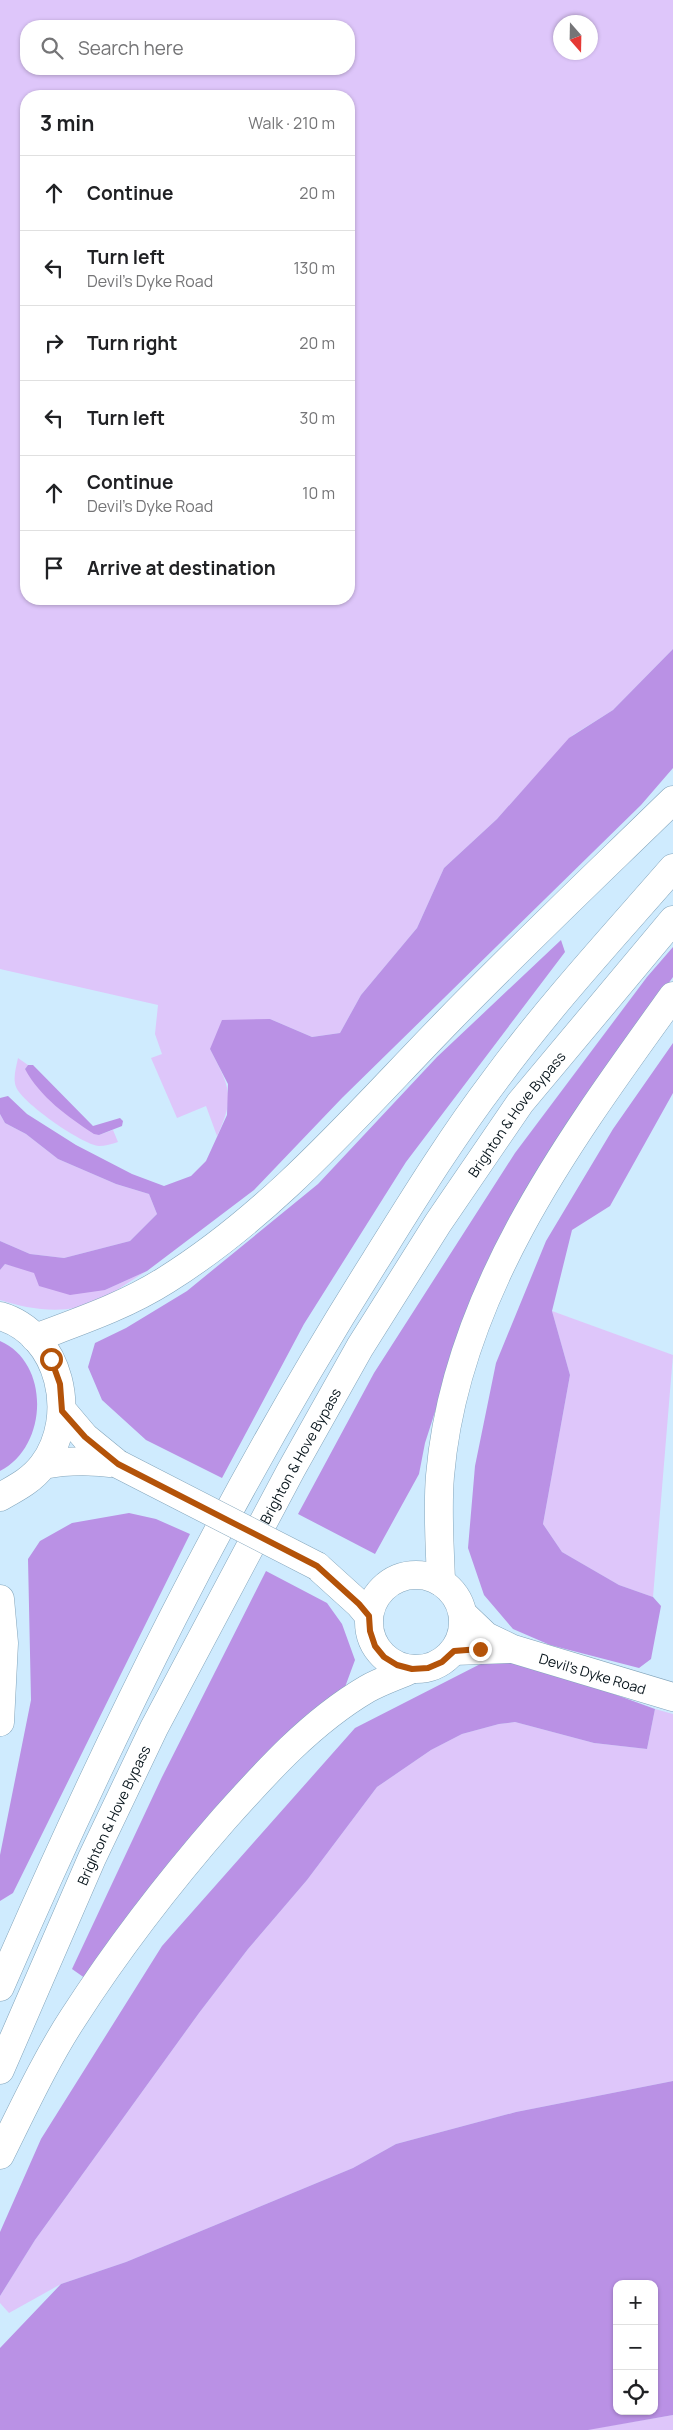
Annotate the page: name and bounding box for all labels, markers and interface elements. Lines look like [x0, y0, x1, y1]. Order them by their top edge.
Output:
north arrow [553, 15, 598, 60]
search box [20, 20, 355, 75]
icon: search [38, 34, 66, 62]
text: Search here [78, 35, 184, 61]
text: 3 min [40, 109, 94, 137]
text: Walk · 210 m [248, 112, 335, 134]
icon: ahead [40, 179, 68, 207]
text: Continue [87, 180, 173, 206]
text: 20 m [299, 182, 335, 204]
text: Turn left [87, 244, 165, 270]
icon: left [40, 254, 68, 282]
text: 130 m [293, 257, 335, 279]
text: Devil's Dyke Road [87, 270, 213, 292]
icon: right [40, 329, 68, 357]
text: Turn right [87, 330, 177, 356]
text: 20 m [299, 332, 335, 354]
icon: left [40, 404, 68, 432]
text: Turn left [87, 405, 165, 431]
text: 30 m [300, 407, 335, 429]
text: Continue [87, 469, 173, 495]
icon: ahead [40, 479, 68, 507]
text: 10 m [302, 482, 335, 504]
text: Devil's Dyke Road [87, 495, 213, 517]
icon: arrive [40, 554, 68, 582]
text: Arrive at destination [87, 555, 276, 581]
street label: Brighton & Hove Bypass [463, 1047, 569, 1180]
route start [40, 1348, 63, 1371]
street label: Brighton & Hove Bypass [255, 1384, 345, 1527]
route end [469, 1638, 492, 1661]
street label: Devil's Dyke Road [537, 1648, 648, 1698]
street label: Brighton & Hove Bypass [72, 1742, 154, 1888]
map controls [613, 2280, 658, 2415]
button: + [613, 2280, 658, 2325]
button: − [613, 2325, 658, 2370]
button: locate [613, 2370, 658, 2415]

